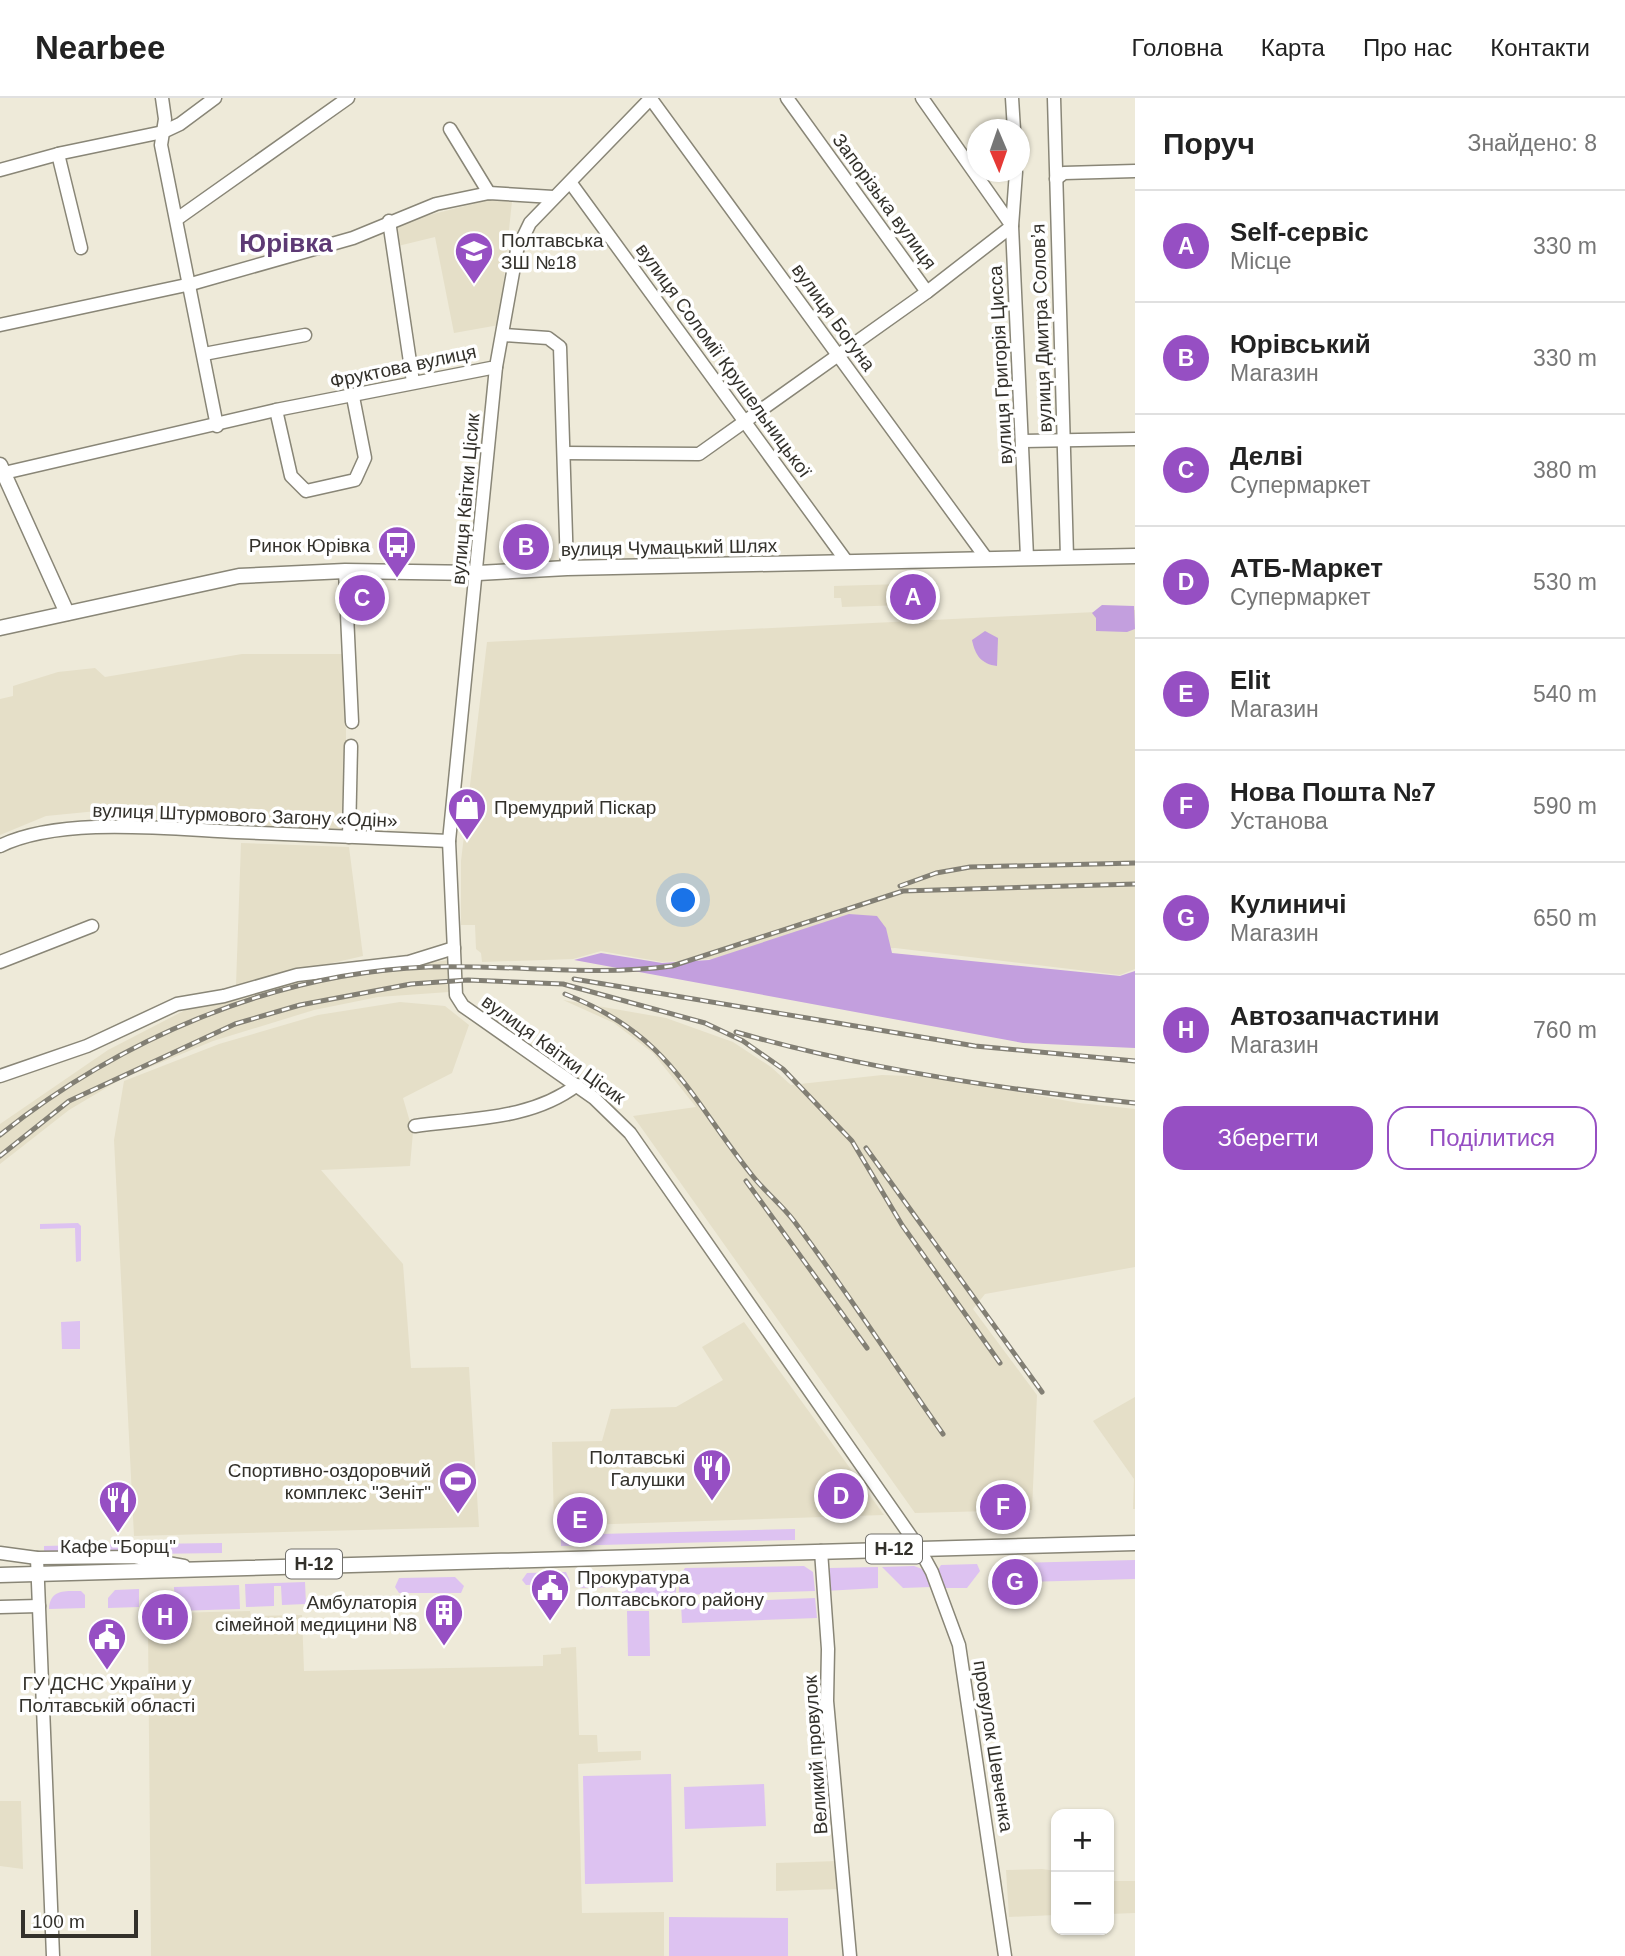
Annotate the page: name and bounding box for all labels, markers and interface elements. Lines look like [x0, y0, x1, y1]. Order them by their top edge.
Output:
text: Nearbee [35, 29, 165, 66]
text: Головна [1132, 34, 1223, 61]
text: Карта [1261, 34, 1325, 61]
text: Про нас [1363, 34, 1452, 61]
text: Контакти [1490, 34, 1590, 61]
north arrow [967, 119, 1030, 182]
text: Поруч [1163, 127, 1255, 160]
street label: Запорізька вулиця [828, 129, 941, 273]
text: Знайдено: 8 [1467, 130, 1597, 156]
text: Self-сервіс [1230, 217, 1369, 247]
street label: вулиця Дмитра Соловʼя [1027, 223, 1056, 433]
district label: Юрівка [239, 228, 333, 258]
school or university icon: Полтавська ЗШ №18 [453, 230, 495, 285]
place label: Полтавська ЗШ №18 [501, 230, 604, 273]
text: A [1178, 233, 1194, 259]
text: 330 m [1533, 233, 1597, 259]
street label: вулиця Соломії Крушельницької [632, 239, 816, 482]
text: Місце [1230, 248, 1291, 274]
street label: вулиця Богуна [788, 260, 880, 375]
street label: вулиця Григорія Цисса [985, 265, 1016, 465]
text: Юрівський [1230, 329, 1371, 359]
street label: Фруктова вулиця [328, 341, 478, 392]
text: B [1178, 345, 1194, 371]
text: 330 m [1533, 345, 1597, 371]
text: Магазин [1230, 360, 1319, 386]
street label: вулиця Квітки Цісик [448, 412, 484, 586]
text: Делві [1230, 441, 1303, 471]
text: C [1178, 457, 1194, 483]
text: 380 m [1533, 457, 1597, 483]
text: Супермаркет [1230, 472, 1370, 498]
pin: B [503, 521, 549, 573]
bus stop icon: Ринок Юрівка [376, 524, 418, 579]
place label: Ринок Юрівка [249, 535, 370, 556]
street label: вулиця Чумацький Шлях [561, 535, 778, 560]
text: АТБ-Маркет [1230, 553, 1383, 583]
text: D [1178, 569, 1194, 595]
text: 530 m [1533, 569, 1597, 595]
pin: A [890, 571, 936, 623]
pin: C [339, 572, 385, 624]
text: Супермаркет [1230, 584, 1370, 610]
text: Elit [1230, 665, 1270, 695]
text: E [1178, 681, 1194, 707]
text: 540 m [1533, 681, 1597, 707]
text: Магазин [1230, 696, 1319, 722]
text: Нова Пошта №7 [1230, 777, 1436, 807]
shop icon: Премудрий Піскар [446, 786, 488, 841]
text: F [1179, 793, 1193, 819]
text: 590 m [1533, 793, 1597, 819]
place label: Премудрий Піскар [494, 797, 656, 818]
street label: вулиця Штурмового Загону «Одін» [92, 800, 398, 831]
text: Установа [1230, 808, 1328, 834]
your location [666, 883, 700, 917]
text: Кулиничі [1230, 889, 1347, 919]
text: G [1177, 905, 1195, 931]
text: 650 m [1533, 905, 1597, 931]
text: Магазин [1230, 920, 1319, 946]
street label: вулиця Квітки Цісик [478, 990, 630, 1109]
text: Автозапчастини [1230, 1001, 1440, 1031]
text: H [1178, 1017, 1194, 1043]
text: 760 m [1533, 1017, 1597, 1043]
text: Магазин [1230, 1032, 1319, 1058]
button: Зберегти [1163, 1106, 1373, 1170]
button: Поділитися [1387, 1106, 1597, 1170]
place label: Полтавські Галушки [589, 1447, 685, 1490]
restaurant icon: Полтавські Галушки [691, 1447, 733, 1502]
place label: Спортивно-оздоровчий комплекс "Зеніт" [228, 1460, 431, 1503]
sports icon: Спортивно-оздоровчий комплекс "Зеніт" [437, 1460, 479, 1515]
pin: D [818, 1470, 864, 1522]
restaurant icon: Кафе "Борщ" [97, 1479, 139, 1534]
pin: F [980, 1481, 1026, 1533]
pin: E [557, 1494, 603, 1546]
road number: Н-12 [866, 1534, 922, 1564]
place label: Кафе "Борщ" [60, 1536, 176, 1557]
road number: Н-12 [286, 1549, 342, 1578]
pin: G [992, 1556, 1038, 1608]
public building icon: Прокуратура Полтавського району [529, 1567, 571, 1622]
place label: Прокуратура Полтавського району [577, 1567, 764, 1610]
pin: H [142, 1591, 188, 1643]
place label: Амбулаторія сімейной медицини N8 [215, 1592, 417, 1635]
building icon: Амбулаторія сімейной медицини N8 [423, 1592, 465, 1647]
public building icon: ГУ ДСНС України у Полтавській області [86, 1616, 128, 1671]
street label: провулок Шевченка [970, 1659, 1017, 1834]
place label: ГУ ДСНС України у Полтавській області [19, 1673, 195, 1716]
street label: Великий провулок [799, 1674, 832, 1835]
map controls [1051, 1809, 1114, 1935]
button: + [1051, 1809, 1114, 1872]
button: − [1051, 1872, 1114, 1935]
scale bar [21, 1907, 138, 1939]
text: 100 m [32, 1911, 85, 1932]

